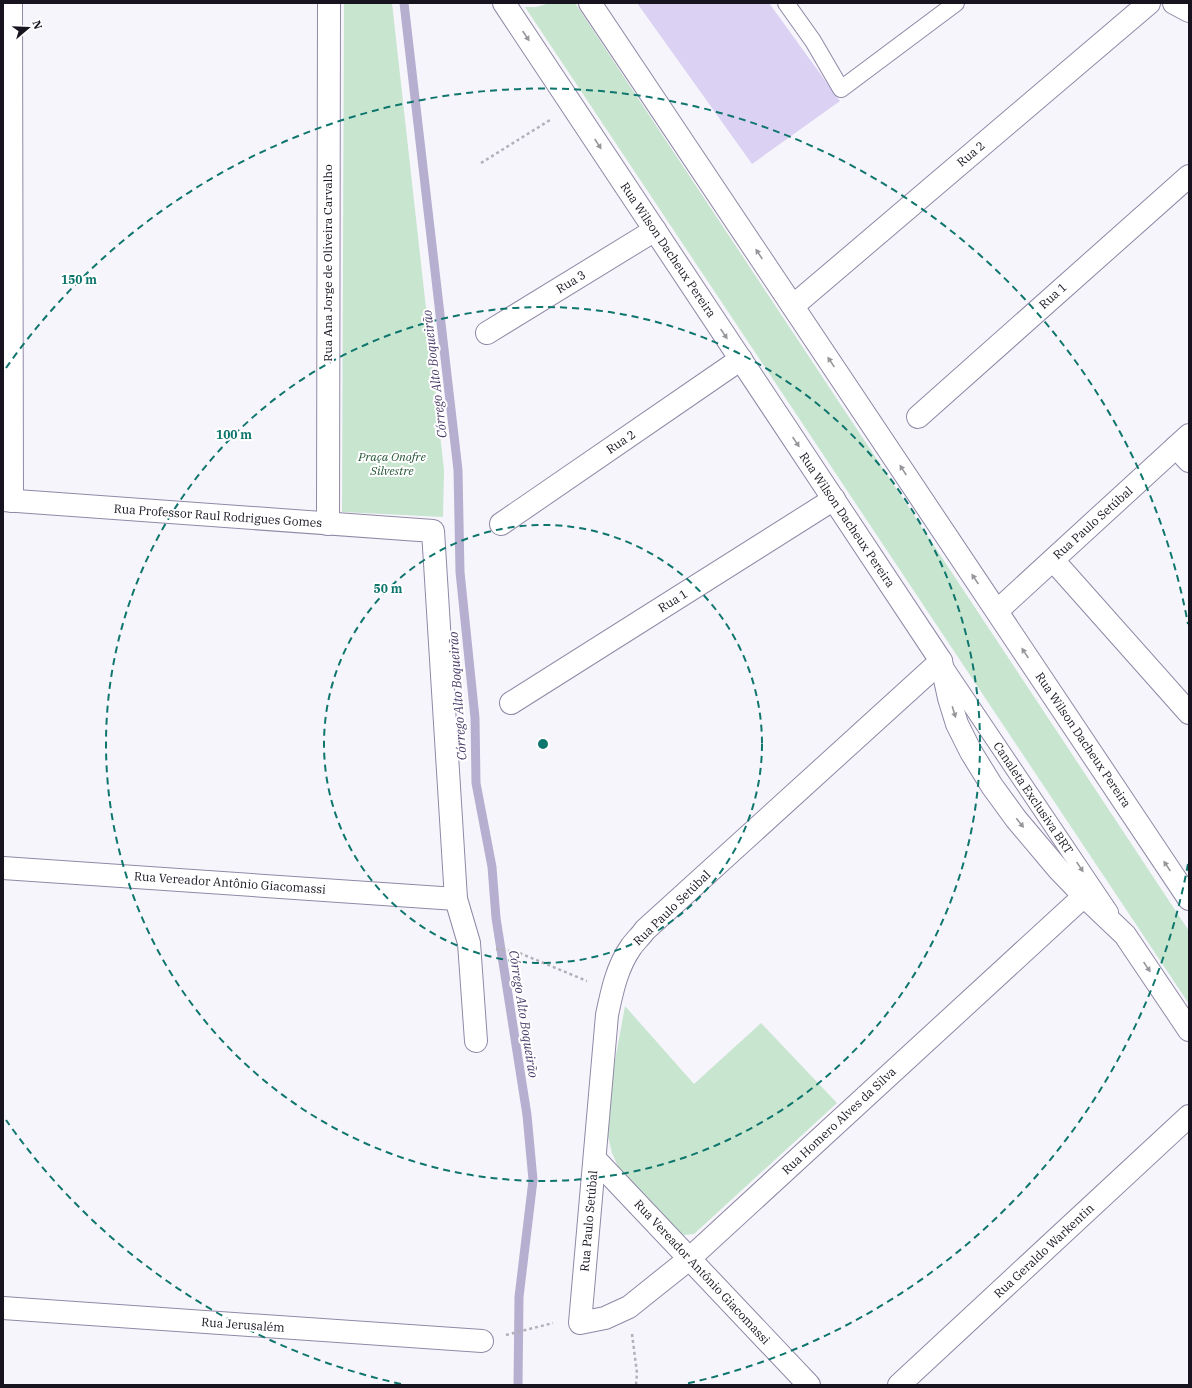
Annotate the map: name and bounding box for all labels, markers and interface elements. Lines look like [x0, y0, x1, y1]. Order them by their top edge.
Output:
north arrow [8, 8, 48, 48]
text: N [29, 18, 46, 31]
one-way arrow [522, 30, 530, 41]
street label: Rua 2 [954, 138, 988, 170]
one-way arrow [594, 139, 602, 149]
street label: Rua Ana Jorge de Oliveira Carvalho [320, 164, 335, 362]
street label: Rua Wilson Dacheux Pereira [618, 179, 720, 321]
one-way arrow [755, 249, 762, 260]
street label: Rua 3 [553, 267, 588, 296]
text: 150 m [61, 272, 97, 287]
street label: Rua 1 [1036, 279, 1070, 312]
water label: Córrego Alto Boqueirão [418, 309, 451, 439]
one-way arrow [720, 329, 728, 339]
one-way arrow [827, 357, 835, 367]
street label: Rua 2 [603, 426, 638, 457]
text: 100 m [216, 427, 252, 442]
one-way arrow [792, 437, 800, 447]
park label: Praça Onofre Silvestre [357, 449, 426, 478]
street label: Rua Wilson Dacheux Pereira [797, 449, 899, 591]
one-way arrow [899, 465, 907, 476]
street label: Rua Paulo Setúbal [1050, 483, 1136, 562]
street label: Rua Professor Raul Rodrigues Gomes [113, 501, 323, 530]
one-way arrow [971, 573, 979, 584]
text: 50 m [374, 581, 403, 596]
street label: Rua 1 [655, 586, 690, 615]
water label: Córrego Alto Boqueirão [445, 631, 470, 761]
one-way arrow [1021, 648, 1029, 658]
street label: Rua Wilson Dacheux Pereira [1033, 669, 1135, 811]
one-way arrow [951, 707, 957, 719]
centre of rings [536, 737, 550, 751]
street label: Canaleta Exclusiva BRT [990, 739, 1077, 857]
one-way arrow [1016, 818, 1024, 829]
one-way arrow [1163, 861, 1171, 871]
one-way arrow [1076, 862, 1084, 873]
street label: Rua Paulo Setúbal [630, 867, 714, 948]
street label: Rua Vereador Antônio Giacomassi [134, 868, 327, 897]
water label: Córrego Alto Boqueirão [505, 949, 542, 1079]
one-way arrow [1143, 962, 1151, 972]
street label: Rua Homero Alves da Silva [778, 1063, 899, 1177]
street label: Rua Paulo Setúbal [577, 1169, 600, 1272]
street label: Rua Vereador Antônio Giacomassi [631, 1196, 774, 1347]
street label: Rua Geraldo Warkentin [990, 1200, 1097, 1301]
street label: Rua Jerusalém [201, 1314, 286, 1335]

